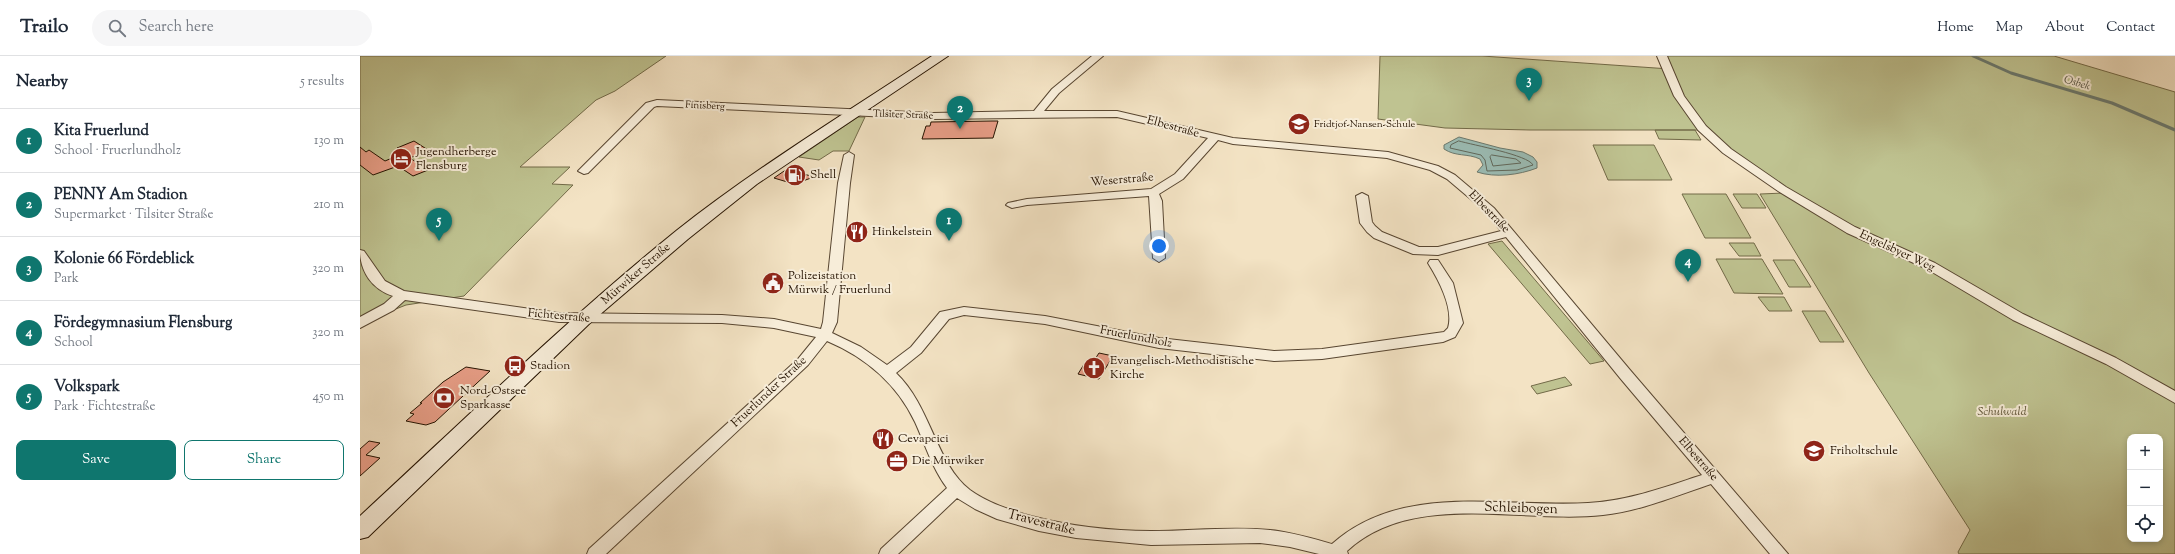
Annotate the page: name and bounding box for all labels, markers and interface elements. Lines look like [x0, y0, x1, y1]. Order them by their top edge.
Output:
search box [92, 10, 372, 46]
text: Trailo [20, 14, 68, 41]
icon: search [106, 17, 128, 39]
text: Search here [138, 17, 214, 38]
text: Home [1937, 18, 1974, 38]
text: Map [1996, 18, 2023, 38]
text: About [2045, 18, 2084, 38]
text: Contact [2106, 18, 2155, 38]
pin: 3 [1516, 68, 1542, 101]
text: Nearby [16, 70, 68, 94]
water label: Osbek [2062, 71, 2092, 95]
text: 5 results [300, 73, 344, 91]
pin: 2 [947, 96, 973, 129]
street label: Finisberg [685, 97, 725, 115]
street label: Tilsiter Straße [872, 106, 934, 124]
street label: Elbestraße [1145, 111, 1202, 143]
school or university icon: Fridtjof-Nansen-Schule [1286, 111, 1312, 137]
place label: Fridtjof-Nansen-Schule [1314, 117, 1416, 132]
text: Kita Fruerlund [54, 121, 149, 142]
text: 1 [27, 132, 31, 150]
text: 130 m [314, 132, 344, 150]
text: School · Fruerlundholz [54, 142, 181, 160]
place label: Jugendherberge Flensburg [415, 143, 497, 175]
hotel icon: Jugendherberge Flensburg [388, 146, 414, 172]
fuel station icon: Shell [782, 162, 808, 188]
place label: Shell [810, 166, 837, 184]
street label: Weserstraße [1090, 168, 1155, 192]
text: PENNY Am Stadion [54, 185, 188, 206]
street label: Elbestraße [1464, 186, 1514, 238]
text: 2 [26, 196, 32, 214]
text: 210 m [313, 196, 344, 214]
text: Supermarket · Tilsiter Straße [54, 206, 214, 224]
pin: 5 [426, 208, 452, 241]
pin: 1 [936, 208, 962, 241]
restaurant icon: Hinkelstein [844, 219, 870, 245]
place label: Hinkelstein [872, 223, 932, 241]
street label: Engelsbyer Weg [1856, 226, 1938, 276]
your location [1149, 236, 1169, 256]
street label: Mürwiker Straße [597, 238, 675, 309]
text: Kolonie 66 Fördeblick [54, 249, 194, 270]
pin: 4 [1675, 249, 1701, 282]
text: 3 [26, 260, 32, 278]
text: 320 m [312, 260, 344, 278]
place label: Polizeistation Mürwik / Fruerlund [788, 267, 891, 299]
text: Park [54, 270, 79, 288]
public building icon: Polizeistation Mürwik / Fruerlund [760, 270, 786, 296]
street label: Fichtestraße [527, 304, 591, 328]
text: Fördegymnasium Flensburg [54, 313, 232, 334]
street label: Fruerlundholz [1098, 321, 1174, 353]
text: 4 [26, 324, 32, 342]
text: 320 m [312, 324, 344, 342]
text: School [54, 334, 93, 352]
street label: Fruerlunder Straße [727, 352, 811, 432]
place label: Evangelisch-Methodistische Kirche [1110, 352, 1254, 384]
bus stop icon: Stadion [502, 353, 528, 379]
church icon: Evangelisch-Methodistische Kirche [1081, 355, 1107, 381]
place label: Stadion [530, 357, 570, 375]
text: Volkspark [54, 377, 120, 398]
place label: Nord-Ostsee Sparkasse [460, 382, 527, 414]
bank icon: Nord-Ostsee Sparkasse [431, 385, 457, 411]
text: 5 [27, 388, 31, 406]
text: 450 m [313, 388, 344, 406]
text: Park · Fichtestraße [54, 398, 155, 416]
park label: Schulwald [1977, 403, 2027, 421]
restaurant icon: Cevapcici [870, 426, 896, 452]
place label: Cevapcici [898, 430, 949, 448]
street label: Elbestraße [1674, 433, 1723, 485]
map controls [2127, 434, 2163, 542]
button: + [2127, 434, 2163, 470]
school or university icon: Friholtschule [1801, 438, 1827, 464]
button: Save [16, 440, 176, 480]
button: Share [184, 440, 344, 480]
place label: Friholtschule [1830, 442, 1898, 460]
office icon: Die Mürwiker [884, 448, 910, 474]
place label: Die Mürwiker [912, 452, 985, 470]
button: − [2127, 470, 2163, 506]
street label: Schleibogen [1484, 498, 1558, 520]
street label: Travestraße [1005, 505, 1077, 541]
button: locate [2127, 506, 2163, 542]

